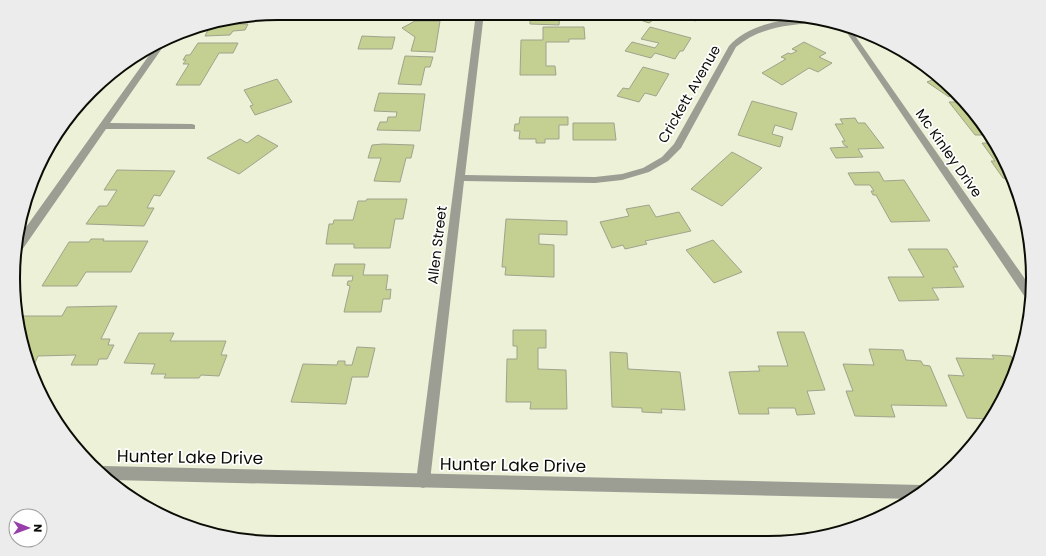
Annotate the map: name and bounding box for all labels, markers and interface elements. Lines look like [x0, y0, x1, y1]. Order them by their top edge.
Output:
street label: Crickett Avenue [653, 41, 725, 147]
street label: Mc Kinley Drive [911, 105, 987, 202]
street label: Allen Street [422, 205, 452, 285]
street label: Hunter Lake Drive [117, 444, 263, 470]
street label: Hunter Lake Drive [440, 452, 586, 478]
north arrow [8, 508, 48, 548]
text: N [30, 524, 46, 532]

